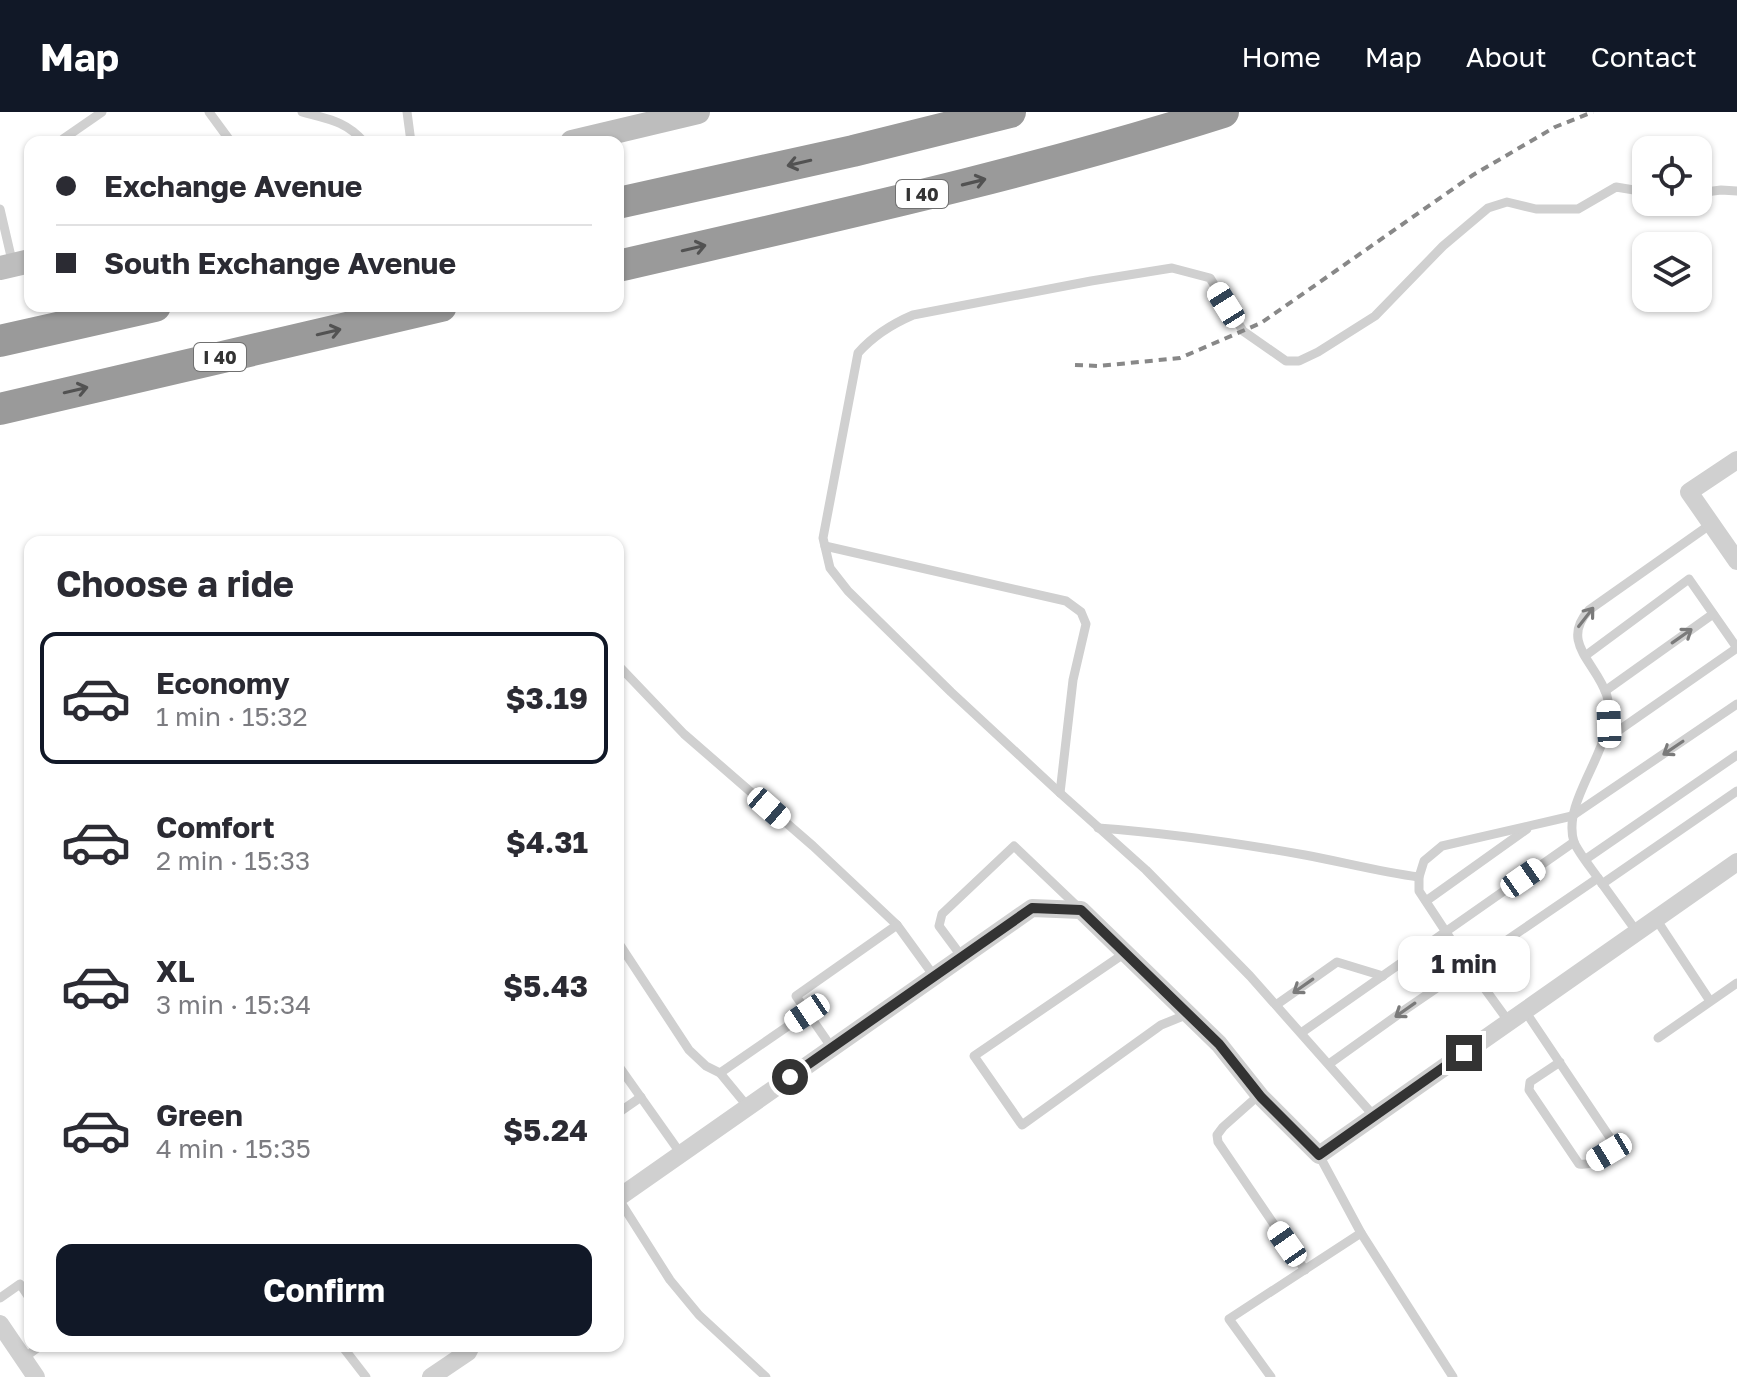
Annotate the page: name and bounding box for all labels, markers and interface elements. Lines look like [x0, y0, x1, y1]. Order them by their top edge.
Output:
text: Map [40, 34, 119, 79]
text: Home [1242, 40, 1321, 73]
text: Map [1365, 40, 1422, 73]
text: About [1466, 40, 1547, 73]
text: Contact [1591, 40, 1697, 73]
map controls [1632, 136, 1712, 312]
button: locate [1632, 136, 1712, 216]
one-way arrow [786, 156, 812, 171]
text: Exchange Avenue [104, 168, 363, 204]
one-way arrow [961, 173, 987, 188]
road number: I 40 [896, 180, 948, 208]
button: layers [1632, 232, 1712, 312]
one-way arrow [681, 240, 706, 255]
text: South Exchange Avenue [104, 245, 456, 281]
car [1203, 278, 1249, 332]
one-way arrow [316, 324, 341, 339]
road number: I 40 [194, 343, 246, 371]
one-way arrow [62, 382, 88, 397]
text: Choose a ride [56, 562, 294, 605]
one-way arrow [1577, 607, 1595, 628]
one-way arrow [1670, 628, 1692, 644]
icon: car [60, 662, 132, 734]
text: Economy [156, 665, 290, 701]
text: $3.19 [506, 680, 588, 716]
car [1596, 700, 1622, 748]
text: 1 min · 15:32 [156, 701, 308, 732]
one-way arrow [1662, 740, 1684, 756]
car [743, 783, 795, 833]
icon: car [60, 806, 132, 878]
text: Comfort [156, 809, 275, 845]
text: $4.31 [506, 824, 588, 860]
text: 2 min · 15:33 [156, 845, 310, 876]
car [1496, 854, 1550, 902]
callout: 1 min [1398, 937, 1530, 993]
text: 1 min [1431, 948, 1497, 979]
icon: car [60, 950, 132, 1022]
text: XL [156, 953, 195, 989]
text: $5.43 [503, 968, 588, 1004]
one-way arrow [1293, 977, 1315, 994]
text: 3 min · 15:34 [156, 989, 311, 1020]
car [780, 990, 834, 1036]
one-way arrow [1394, 1002, 1416, 1018]
route end [1446, 1035, 1482, 1071]
route start [772, 1059, 808, 1095]
icon: car [60, 1094, 132, 1166]
text: Green [156, 1097, 243, 1133]
text: $5.24 [503, 1112, 588, 1148]
car [1582, 1129, 1636, 1175]
text: 4 min · 15:35 [156, 1133, 311, 1164]
car [1263, 1217, 1311, 1271]
button: Confirm [56, 1244, 592, 1336]

